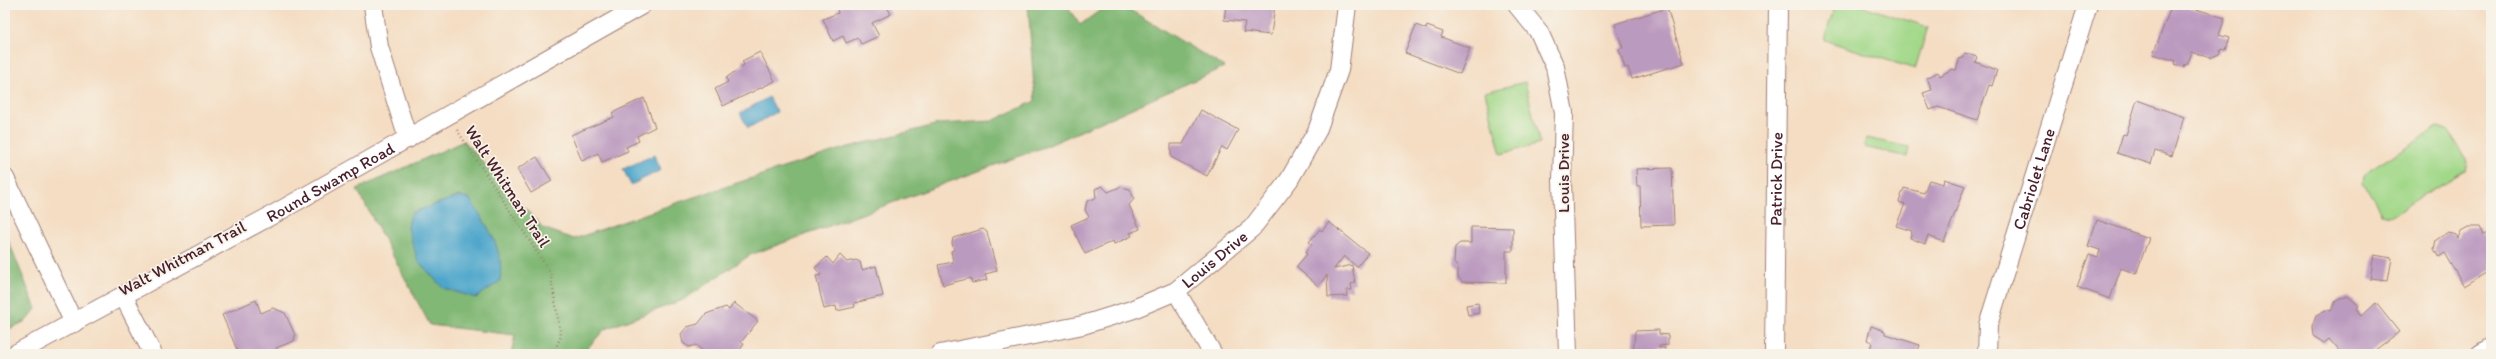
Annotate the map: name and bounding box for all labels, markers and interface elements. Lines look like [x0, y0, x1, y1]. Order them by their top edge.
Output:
street label: Walt Whitman Trail [461, 121, 555, 251]
street label: Cabriolet Lane [2008, 126, 2059, 232]
street label: Patrick Drive [1765, 132, 1787, 226]
street label: Louis Drive [1553, 133, 1573, 213]
street label: Round Swamp Road [263, 138, 398, 226]
street label: Walt Whitman Trail [115, 216, 249, 300]
street label: Louis Drive [1177, 226, 1252, 292]

